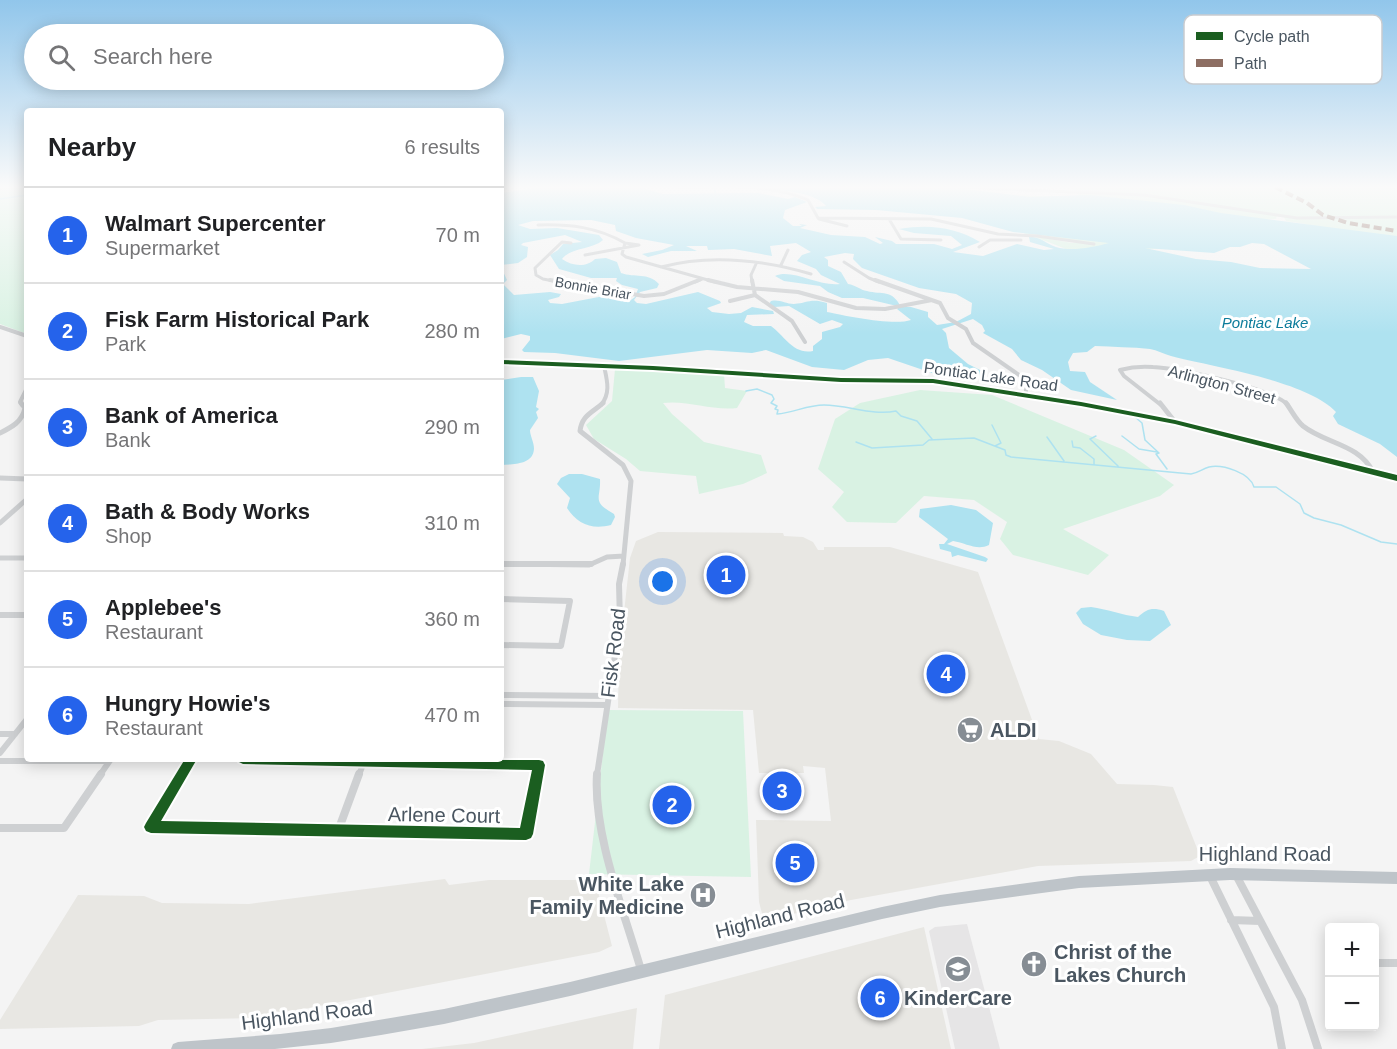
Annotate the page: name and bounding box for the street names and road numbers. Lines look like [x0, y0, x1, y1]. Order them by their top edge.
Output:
street label: Bonnie Briar [554, 273, 633, 303]
street label: Pontiac Lake Road [923, 359, 1059, 394]
street label: Arlington Street [1166, 362, 1278, 407]
street label: Fisk Road [597, 607, 629, 699]
street label: Arlene Court [388, 803, 501, 827]
street label: Highland Road [1199, 843, 1331, 865]
street label: Highland Road [713, 889, 847, 943]
street label: Highland Road [240, 996, 374, 1034]

